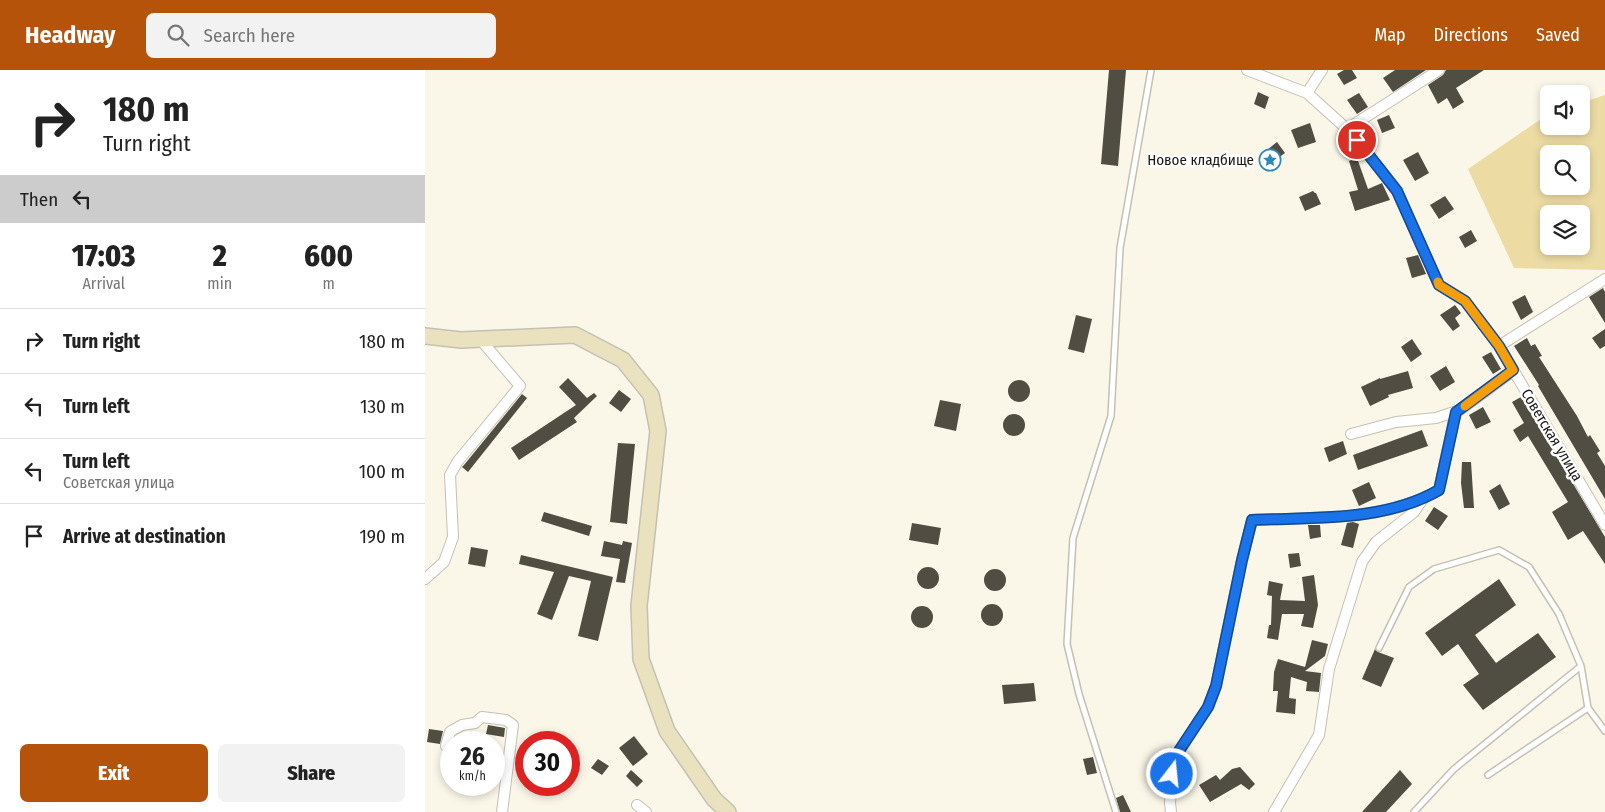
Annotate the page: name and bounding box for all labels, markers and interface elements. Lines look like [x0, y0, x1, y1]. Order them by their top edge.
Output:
search box [146, 13, 496, 58]
text: Headway [25, 21, 116, 49]
icon: search [164, 21, 192, 49]
text: Search here [204, 24, 295, 47]
text: Map [1374, 24, 1406, 46]
text: Directions [1434, 24, 1508, 46]
text: Saved [1536, 24, 1580, 46]
map controls [1540, 85, 1590, 255]
button: sound [1540, 85, 1590, 135]
text: 180 m [103, 88, 189, 130]
icon: right [20, 90, 85, 155]
pin [1336, 119, 1378, 161]
icon: arrive [1343, 126, 1371, 154]
text: Turn right [103, 130, 191, 157]
button: search [1540, 145, 1590, 195]
place icon: Новое кладбище [1258, 148, 1282, 172]
place label: Новое кладбище [1147, 151, 1254, 169]
icon: left [68, 185, 96, 213]
text: Then [20, 188, 58, 211]
button: layers [1540, 205, 1590, 255]
text: 17:03 [72, 238, 135, 274]
text: 2 [213, 238, 227, 274]
text: 600 [304, 238, 353, 274]
text: Arrival [82, 274, 125, 293]
text: min [207, 274, 232, 293]
text: m [322, 274, 335, 293]
icon: right [20, 327, 48, 355]
text: Turn right [63, 330, 140, 353]
text: 180 m [359, 330, 405, 353]
street label: Советская улица [1517, 386, 1587, 484]
icon: left [20, 392, 48, 420]
text: Turn left [63, 395, 130, 418]
text: 130 m [360, 395, 405, 418]
text: Turn left [63, 450, 130, 473]
icon: left [20, 457, 48, 485]
text: 100 m [359, 460, 405, 483]
text: Советская улица [63, 473, 175, 492]
icon: arrive [20, 522, 48, 550]
text: Arrive at destination [63, 525, 226, 548]
text: 190 m [359, 525, 405, 548]
speed limit sign: 30 [515, 731, 580, 796]
text: 26 [460, 742, 485, 772]
button: Exit [20, 744, 208, 802]
button: Share [218, 744, 405, 802]
position arrow [1145, 747, 1197, 799]
text: km/h [459, 769, 486, 783]

